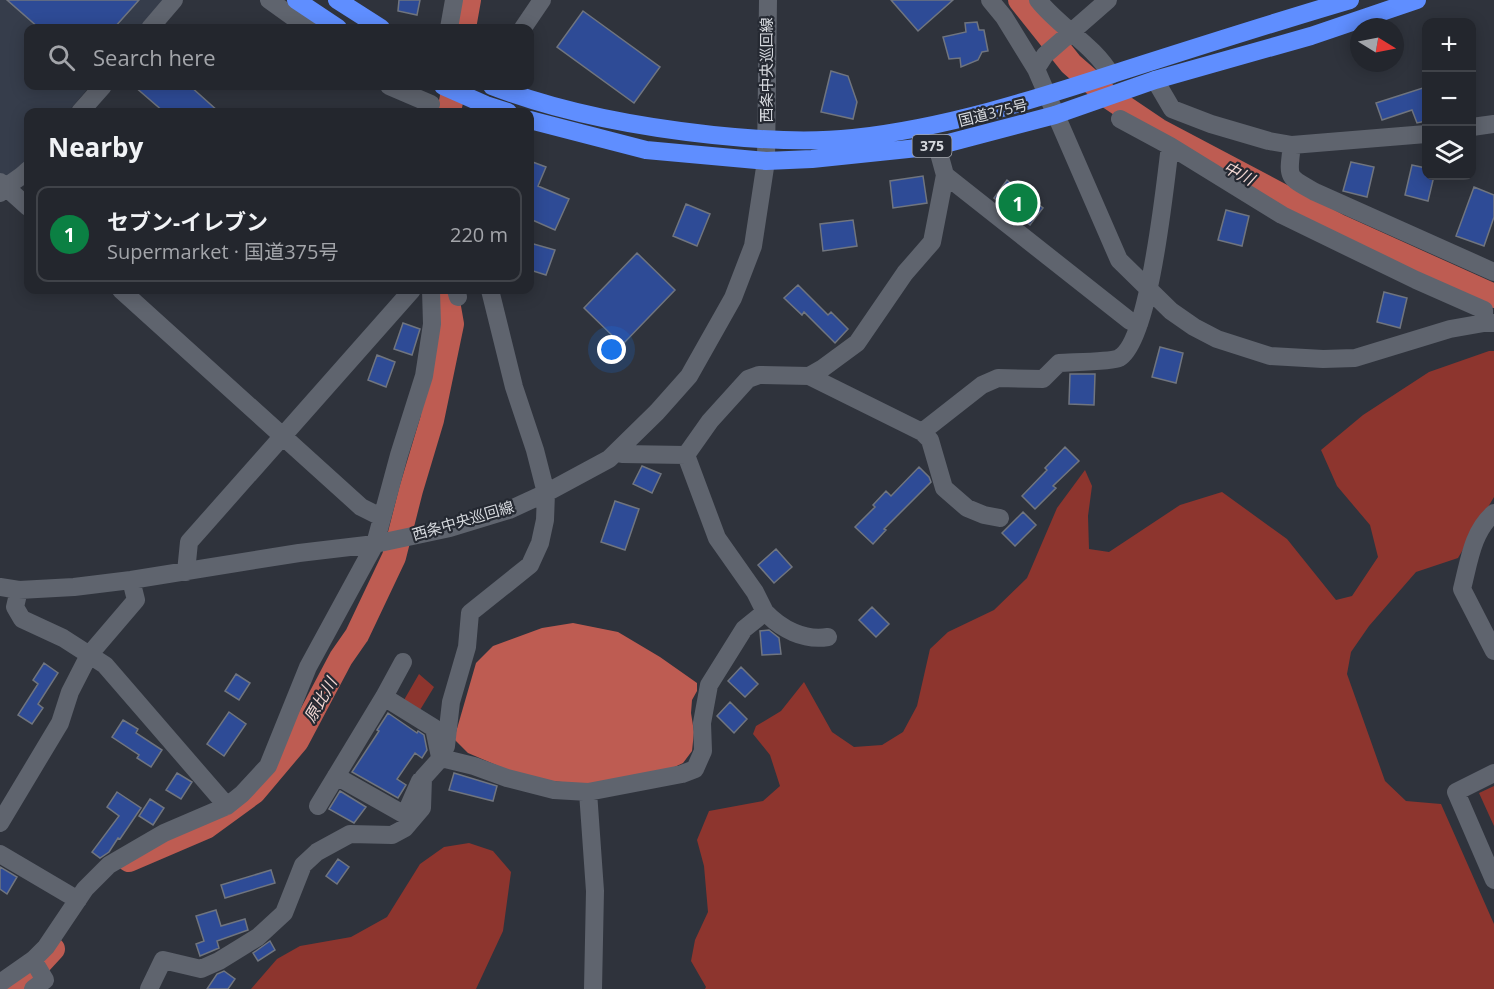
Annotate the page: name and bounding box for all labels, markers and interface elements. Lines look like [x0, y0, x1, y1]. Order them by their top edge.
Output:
street label: 西条中央巡回線 [756, 17, 776, 123]
north arrow [1350, 18, 1404, 72]
map controls [1422, 18, 1476, 180]
button: + [1422, 18, 1476, 72]
search box [24, 24, 534, 90]
icon: search [45, 41, 78, 74]
text: Search here [93, 42, 216, 72]
button: − [1422, 72, 1476, 126]
street label: 国道375号 [956, 94, 1029, 130]
button: layers [1422, 126, 1476, 180]
text: Nearby [48, 129, 143, 165]
road number: 375 [912, 135, 952, 157]
water label: 中川 [1220, 156, 1260, 191]
pin: 1 [998, 180, 1038, 226]
text: セブン-イレブン [107, 206, 268, 236]
text: 1 [64, 221, 75, 248]
text: 220 m [450, 221, 508, 248]
text: Supermarket · 国道375号 [107, 238, 339, 265]
your location [597, 335, 626, 364]
street label: 西条中央巡回線 [409, 496, 516, 544]
water label: 原比川 [298, 672, 343, 726]

